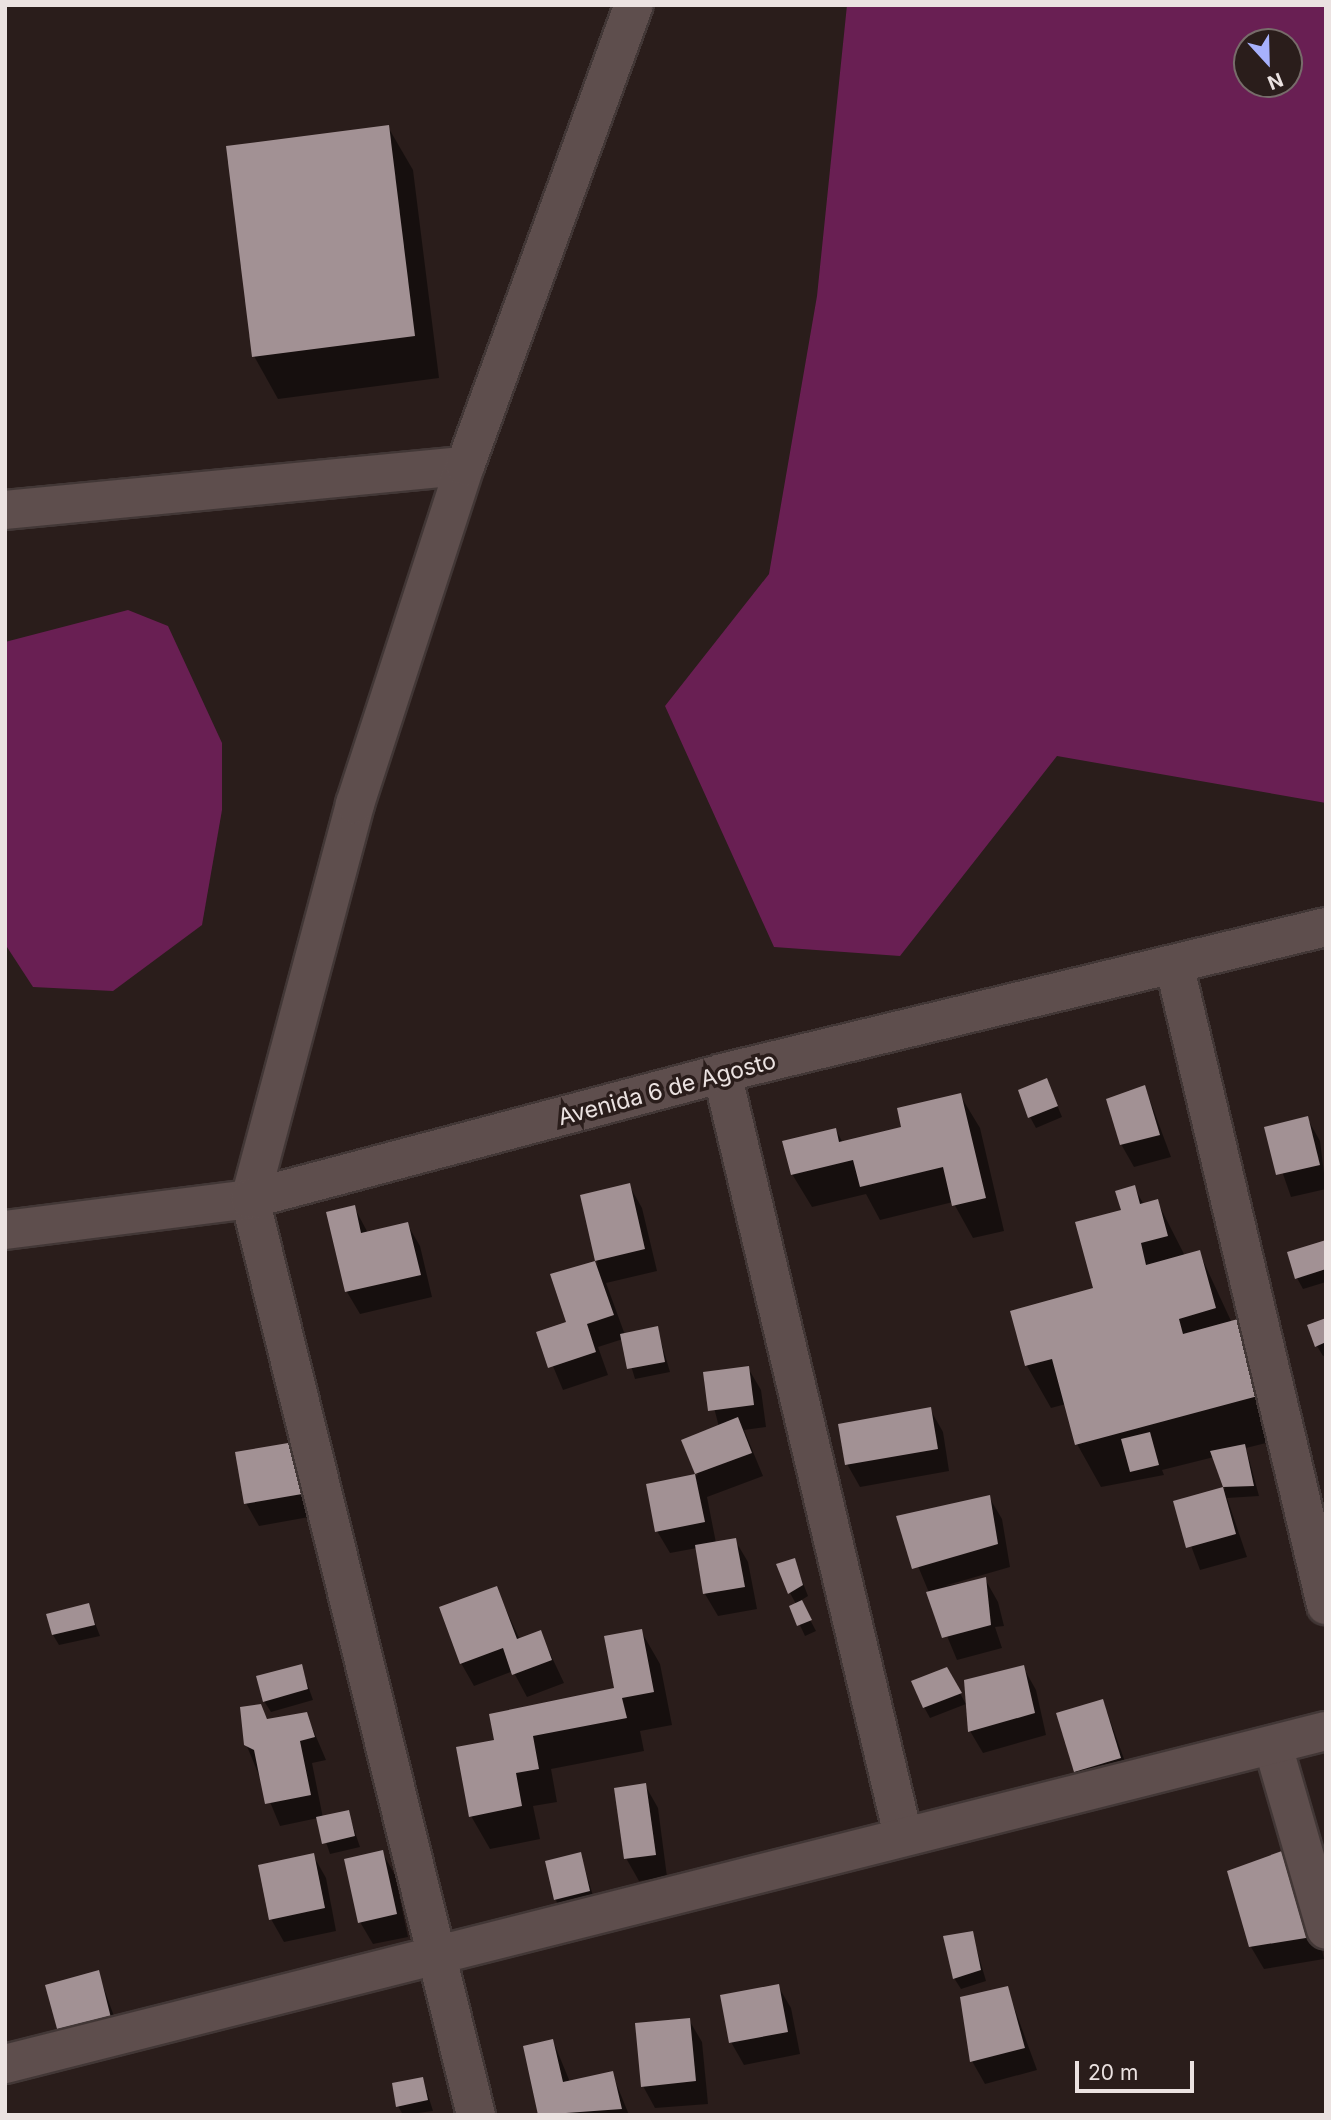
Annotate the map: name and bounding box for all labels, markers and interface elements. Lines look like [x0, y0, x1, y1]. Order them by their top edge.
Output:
north arrow [1233, 28, 1303, 98]
text: N [1264, 68, 1286, 94]
street label: Avenida 6 de Agosto [555, 1047, 779, 1131]
scale bar [1079, 2046, 1198, 2090]
text: 20 m [1088, 2060, 1138, 2085]

